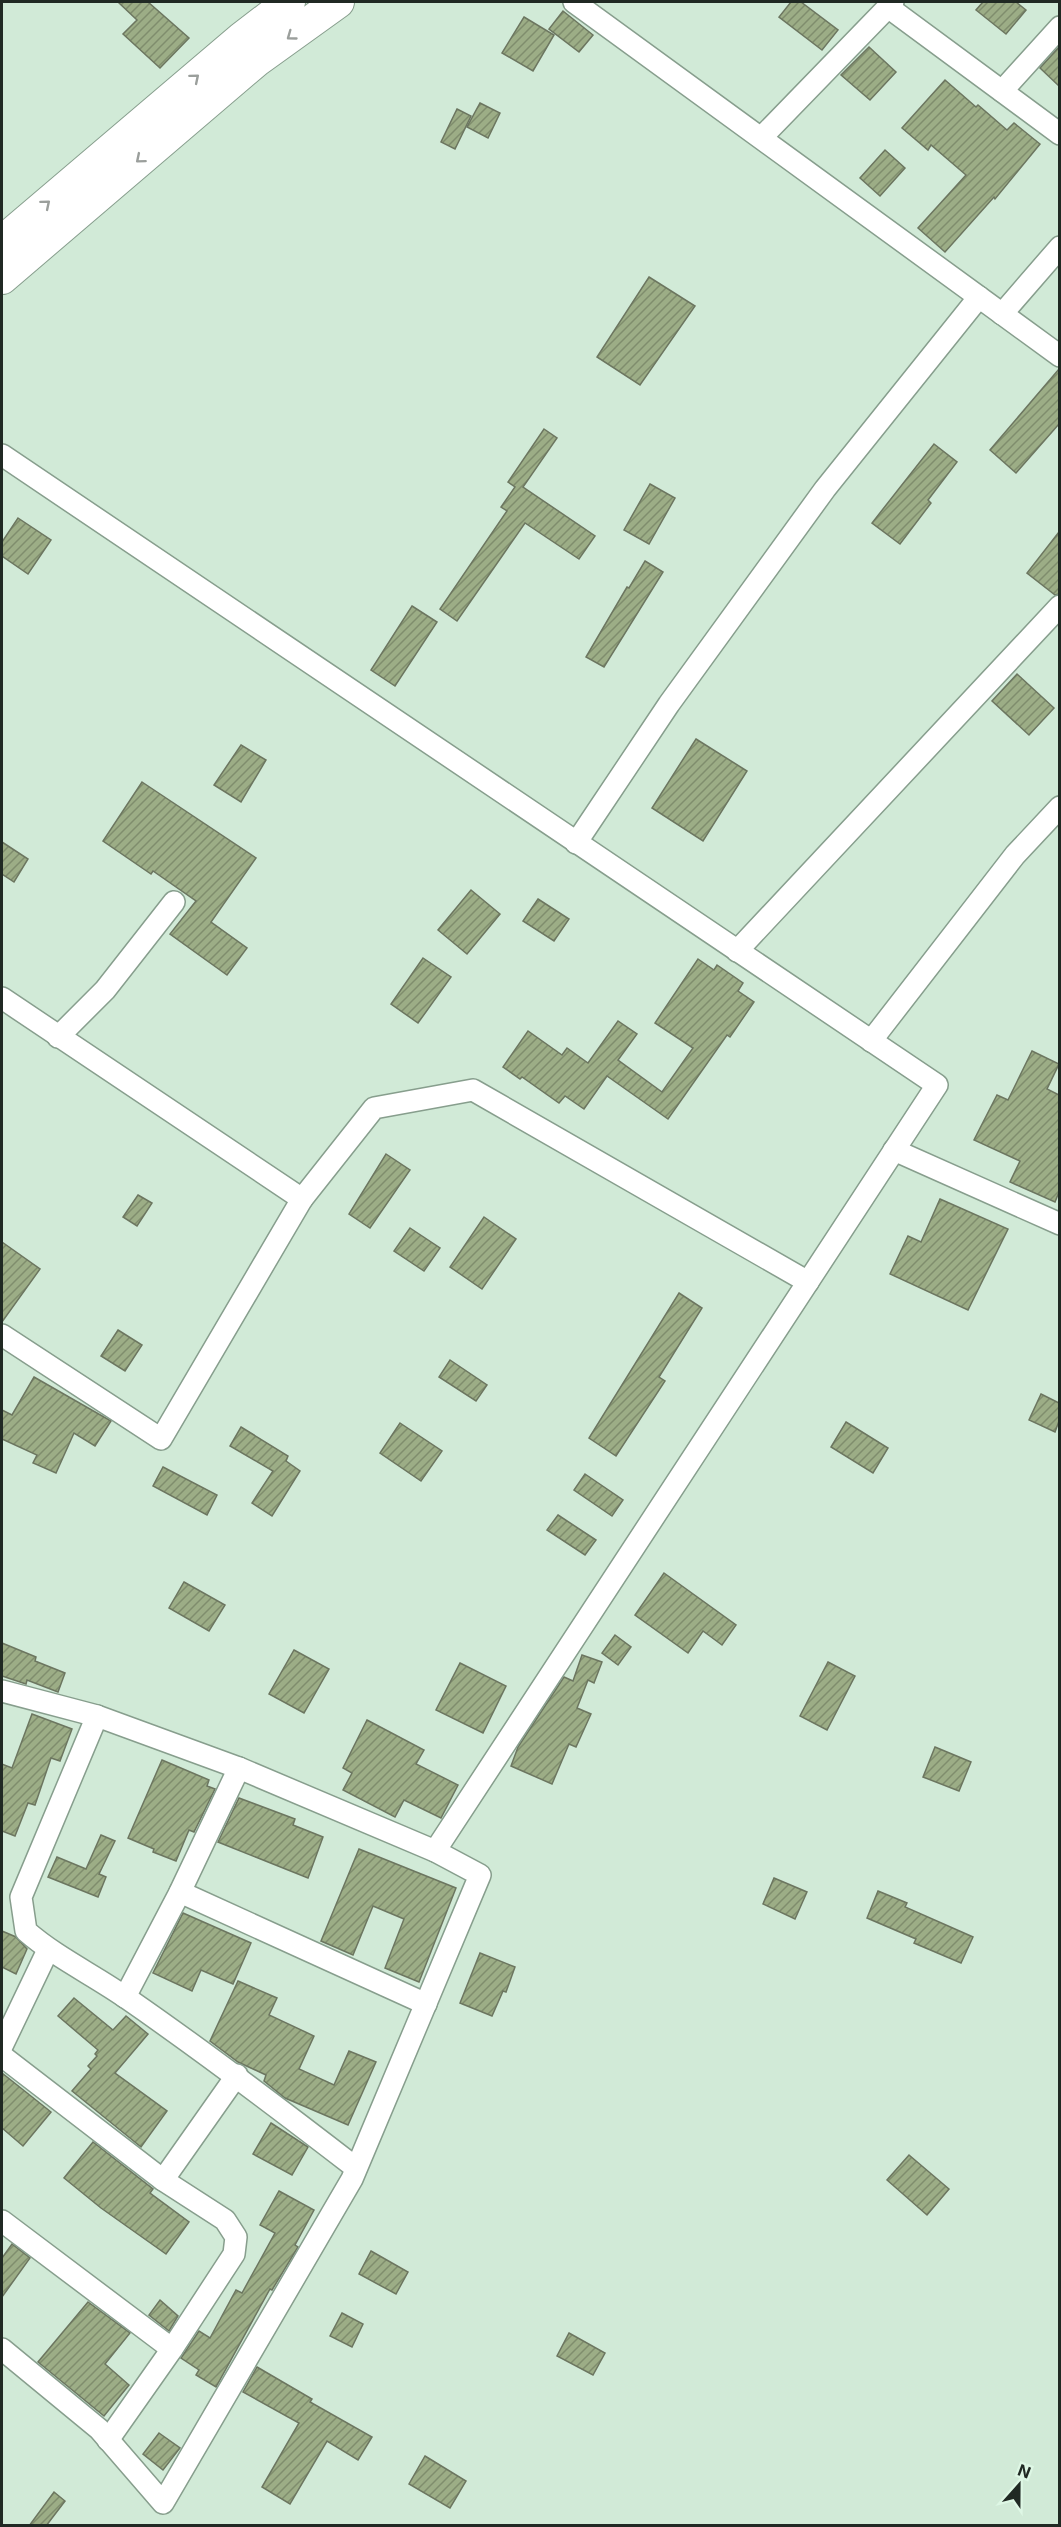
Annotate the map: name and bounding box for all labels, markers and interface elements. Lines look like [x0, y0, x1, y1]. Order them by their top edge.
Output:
one-way arrow [287, 29, 298, 40]
one-way arrow [188, 74, 199, 85]
one-way arrow [136, 152, 147, 163]
one-way arrow [39, 201, 50, 212]
north arrow [989, 2455, 1049, 2515]
text: N [1015, 2459, 1034, 2483]

